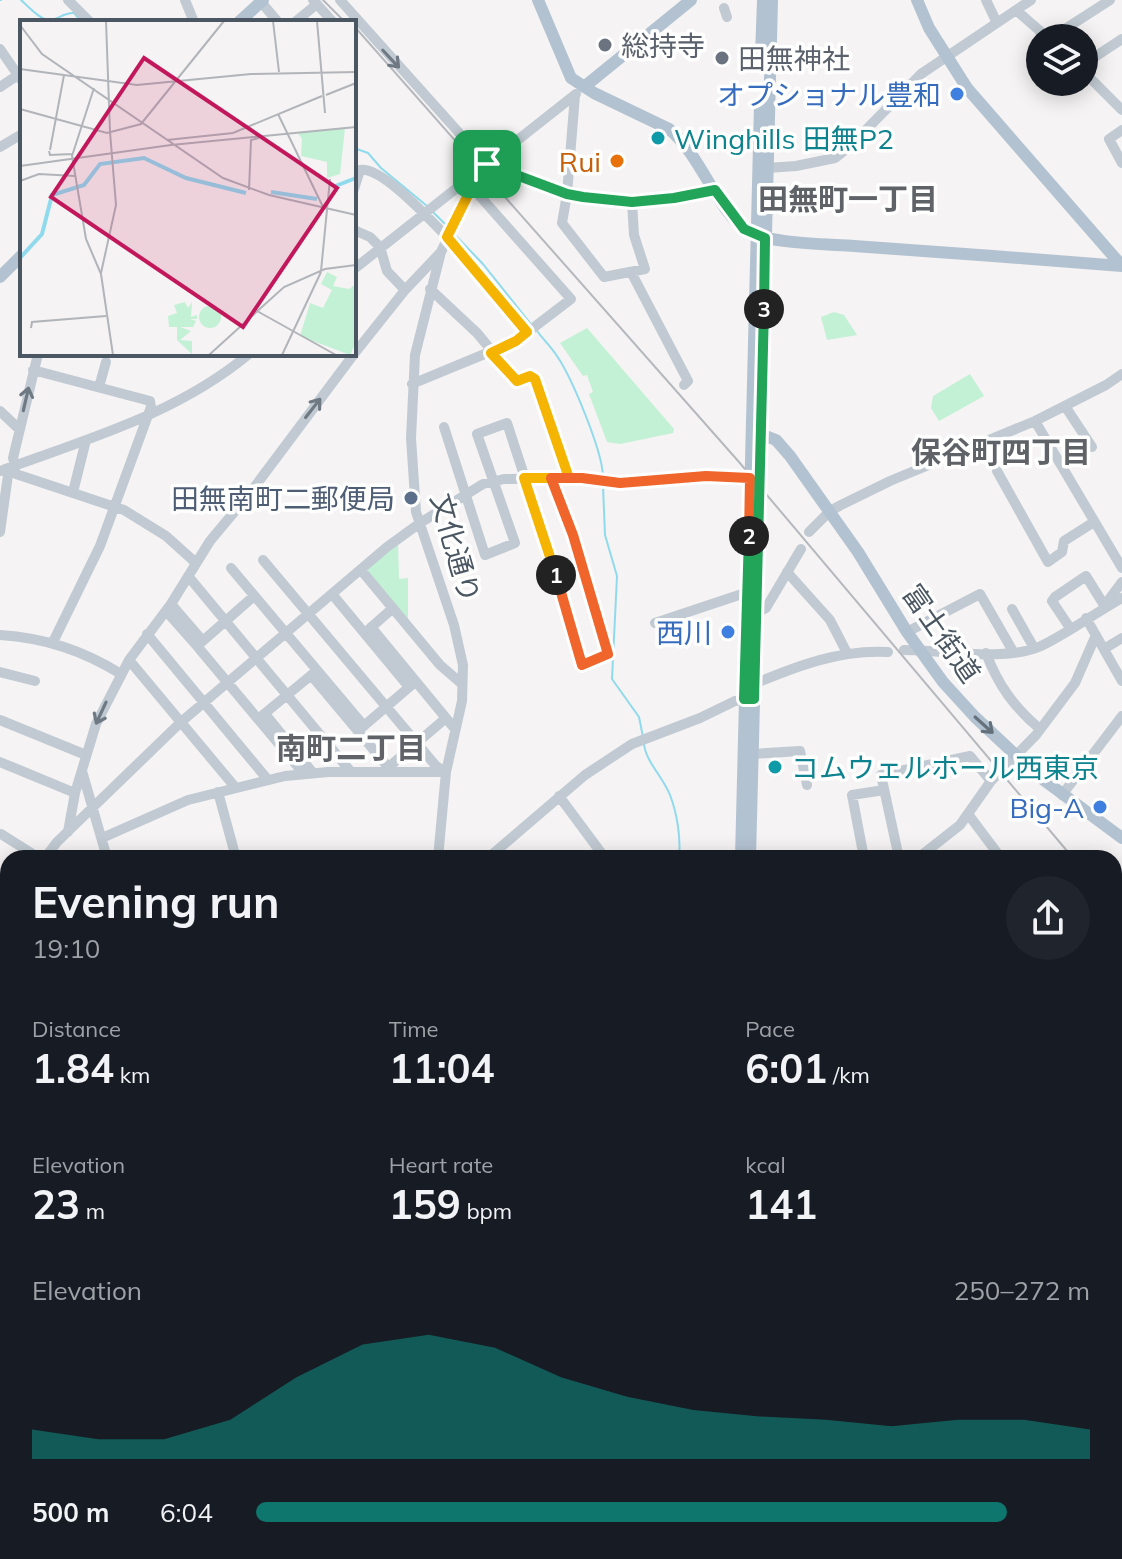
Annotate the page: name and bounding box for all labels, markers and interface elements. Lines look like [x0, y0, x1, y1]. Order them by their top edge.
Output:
inset map [20, 20, 356, 356]
map controls [1026, 24, 1098, 96]
button: layers [1026, 24, 1098, 96]
place label: 総持寺 [621, 28, 705, 63]
marker: 総持寺 [596, 36, 614, 54]
place label: 田無神社 [738, 41, 850, 76]
one-way arrow [382, 48, 400, 68]
marker: 田無神社 [713, 49, 731, 67]
place label: オプショナル豊和 [717, 77, 941, 112]
marker: オプショナル豊和 [948, 85, 966, 103]
place label: Winghills 田無P2 [674, 121, 894, 156]
marker: Winghills 田無P2 [649, 129, 667, 147]
pin [453, 130, 521, 198]
icon: arrive [465, 142, 509, 186]
place label: Rui [559, 144, 601, 179]
marker: Rui [608, 152, 626, 170]
district label: 田無町一丁目 [758, 180, 938, 218]
pin: 3 [744, 289, 784, 329]
text: 3 [757, 295, 771, 323]
one-way arrow [19, 387, 34, 413]
one-way arrow [305, 398, 322, 420]
district label: 保谷町四丁目 [911, 433, 1091, 471]
place label: 田無南町二郵便局 [171, 481, 395, 516]
marker: 田無南町二郵便局 [402, 489, 420, 507]
street label: 文化通り [424, 489, 488, 607]
pin: 2 [729, 516, 769, 556]
text: 2 [742, 522, 756, 550]
pin: 1 [536, 555, 576, 595]
text: 1 [549, 561, 563, 589]
street label: 富士街道 [896, 577, 988, 689]
place label: 西川 [656, 615, 712, 650]
marker: 西川 [719, 623, 737, 641]
one-way arrow [93, 701, 108, 725]
one-way arrow [973, 716, 993, 734]
district label: 南町二丁目 [276, 729, 426, 767]
place label: コムウェルホール西東京 [791, 750, 1099, 785]
marker: コムウェルホール西東京 [766, 758, 784, 776]
place label: Big-A [1009, 790, 1084, 825]
marker: Big-A [1091, 798, 1109, 816]
text: Evening run [32, 874, 279, 929]
button: share [1006, 876, 1090, 960]
text: 19:10 [32, 932, 100, 965]
text: Distance [32, 1015, 121, 1043]
text: Time [389, 1015, 438, 1043]
text: Pace [745, 1015, 795, 1043]
text: 1.84 [32, 1043, 114, 1093]
text: 11:04 [389, 1043, 495, 1093]
text: 6:01 [745, 1043, 827, 1093]
text: km [114, 1061, 150, 1089]
text: /km [827, 1061, 870, 1089]
text: Elevation [32, 1151, 125, 1179]
text: Heart rate [389, 1151, 493, 1179]
text: kcal [745, 1151, 786, 1179]
text: 23 [32, 1179, 80, 1229]
text: 159 [389, 1179, 461, 1229]
text: 141 [745, 1179, 817, 1229]
text: m [80, 1197, 105, 1225]
text: bpm [461, 1197, 512, 1225]
text: Elevation [32, 1274, 142, 1307]
text: 250–272 m [954, 1274, 1090, 1307]
text: 500 m [32, 1496, 109, 1529]
text: 6:04 [160, 1496, 213, 1529]

